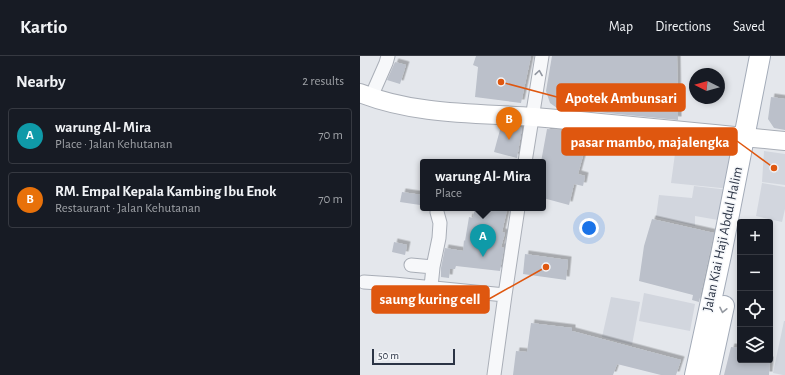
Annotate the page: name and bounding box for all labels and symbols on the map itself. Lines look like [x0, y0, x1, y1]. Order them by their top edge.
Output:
north arrow [689, 68, 725, 104]
one-way arrow [535, 70, 543, 76]
callout: Apotek Ambunsari [557, 84, 685, 111]
text: Apotek Ambunsari [565, 91, 677, 106]
pin: B [496, 107, 522, 140]
callout: pasar mambo, majalengka [562, 128, 737, 155]
text: pasar mambo, majalengka [571, 135, 729, 150]
street label: Jalan Kiai Haji Abdul Halim [701, 165, 745, 313]
your location [579, 218, 599, 238]
pin: A [470, 224, 496, 257]
callout: saung kuring cell [372, 286, 489, 313]
text: saung kuring cell [379, 292, 481, 307]
one-way arrow [720, 307, 728, 313]
scale bar [372, 347, 455, 366]

